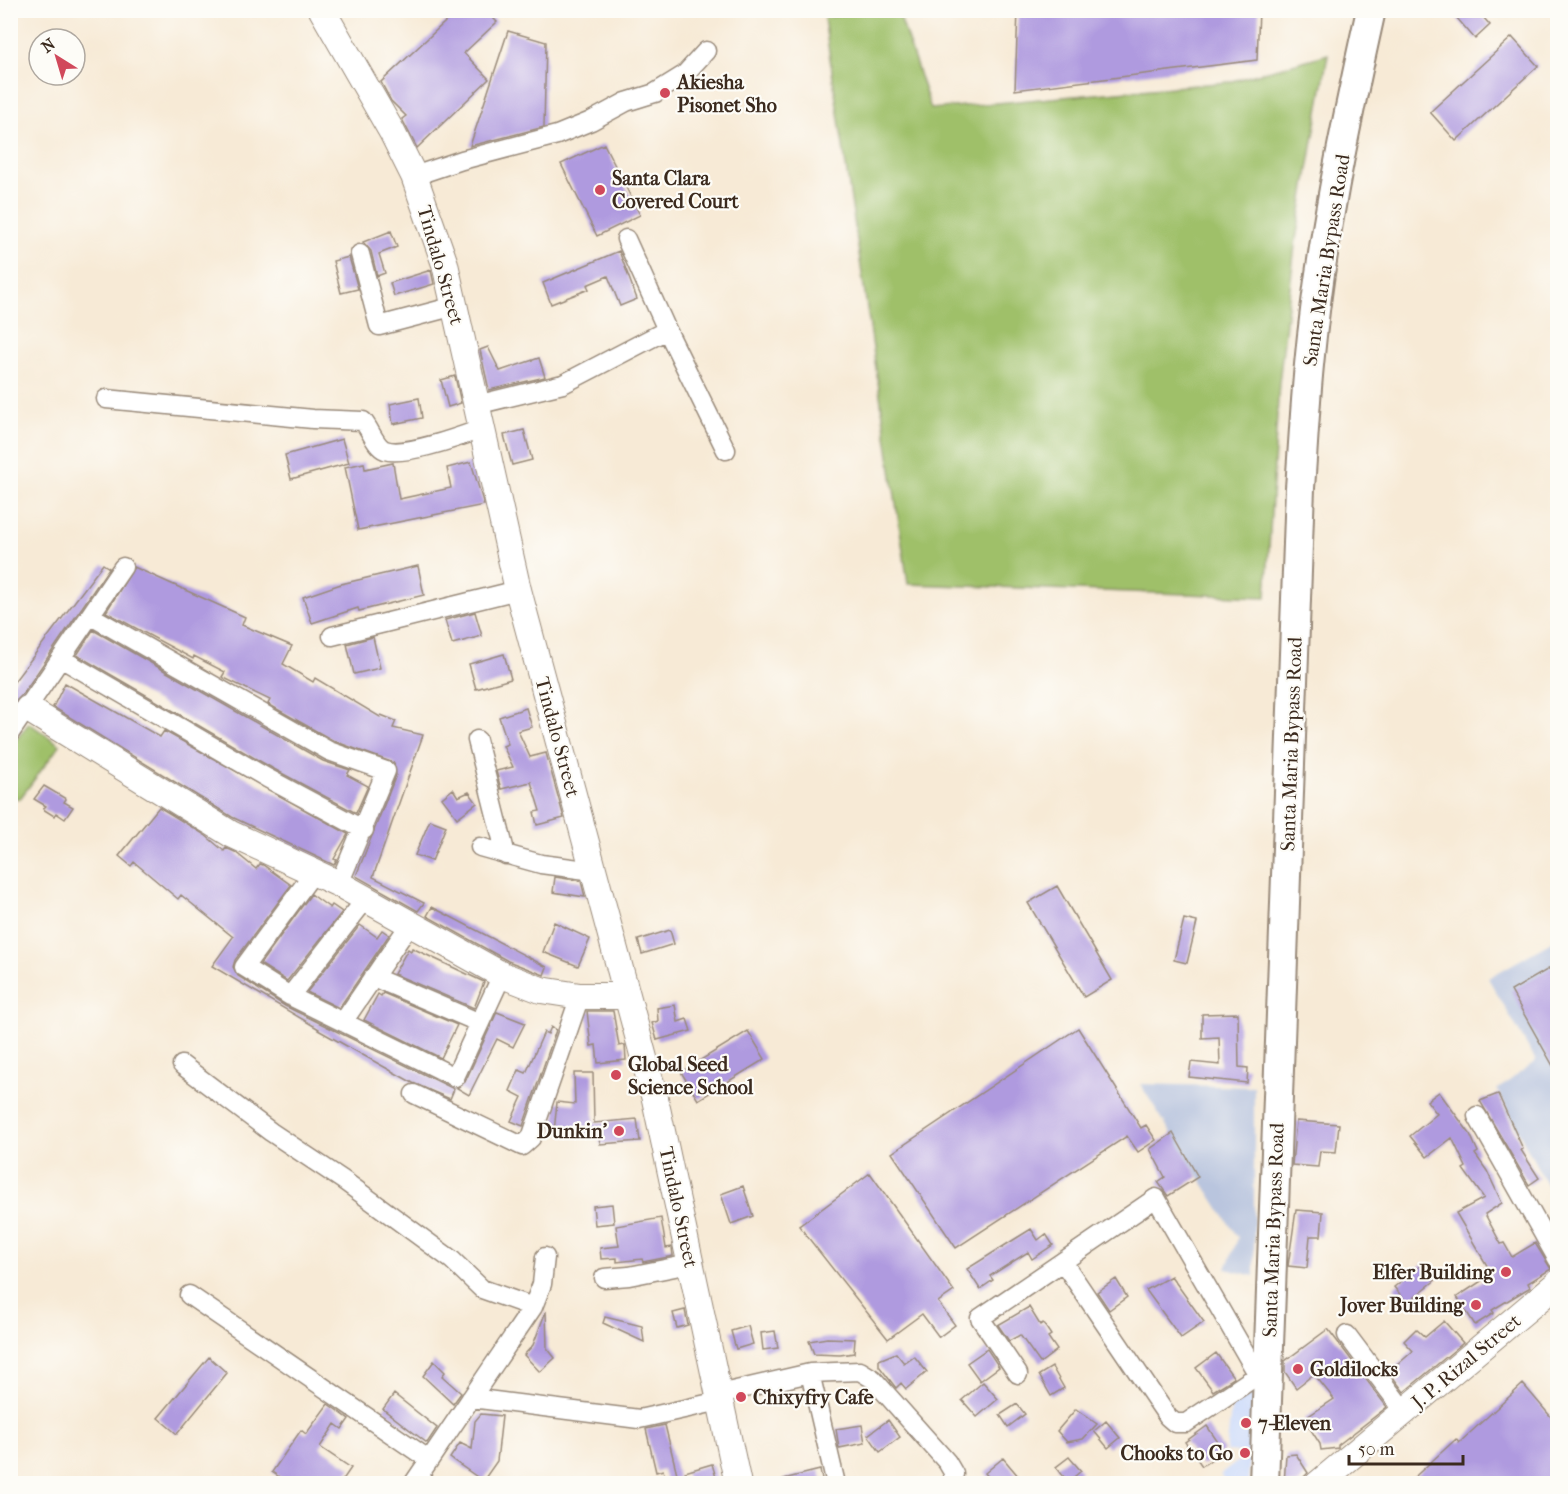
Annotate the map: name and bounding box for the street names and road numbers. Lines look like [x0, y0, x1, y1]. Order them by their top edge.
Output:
street label: Santa Maria Bypass Road [1298, 151, 1355, 368]
street label: Tindalo Street [412, 203, 469, 328]
street label: Santa Maria Bypass Road [1276, 635, 1307, 852]
street label: Tindalo Street [530, 675, 585, 800]
street label: Santa Maria Bypass Road [1258, 1121, 1289, 1338]
street label: Tindalo Street [654, 1144, 703, 1270]
street label: J. P. Rizal Street [1406, 1309, 1525, 1415]

